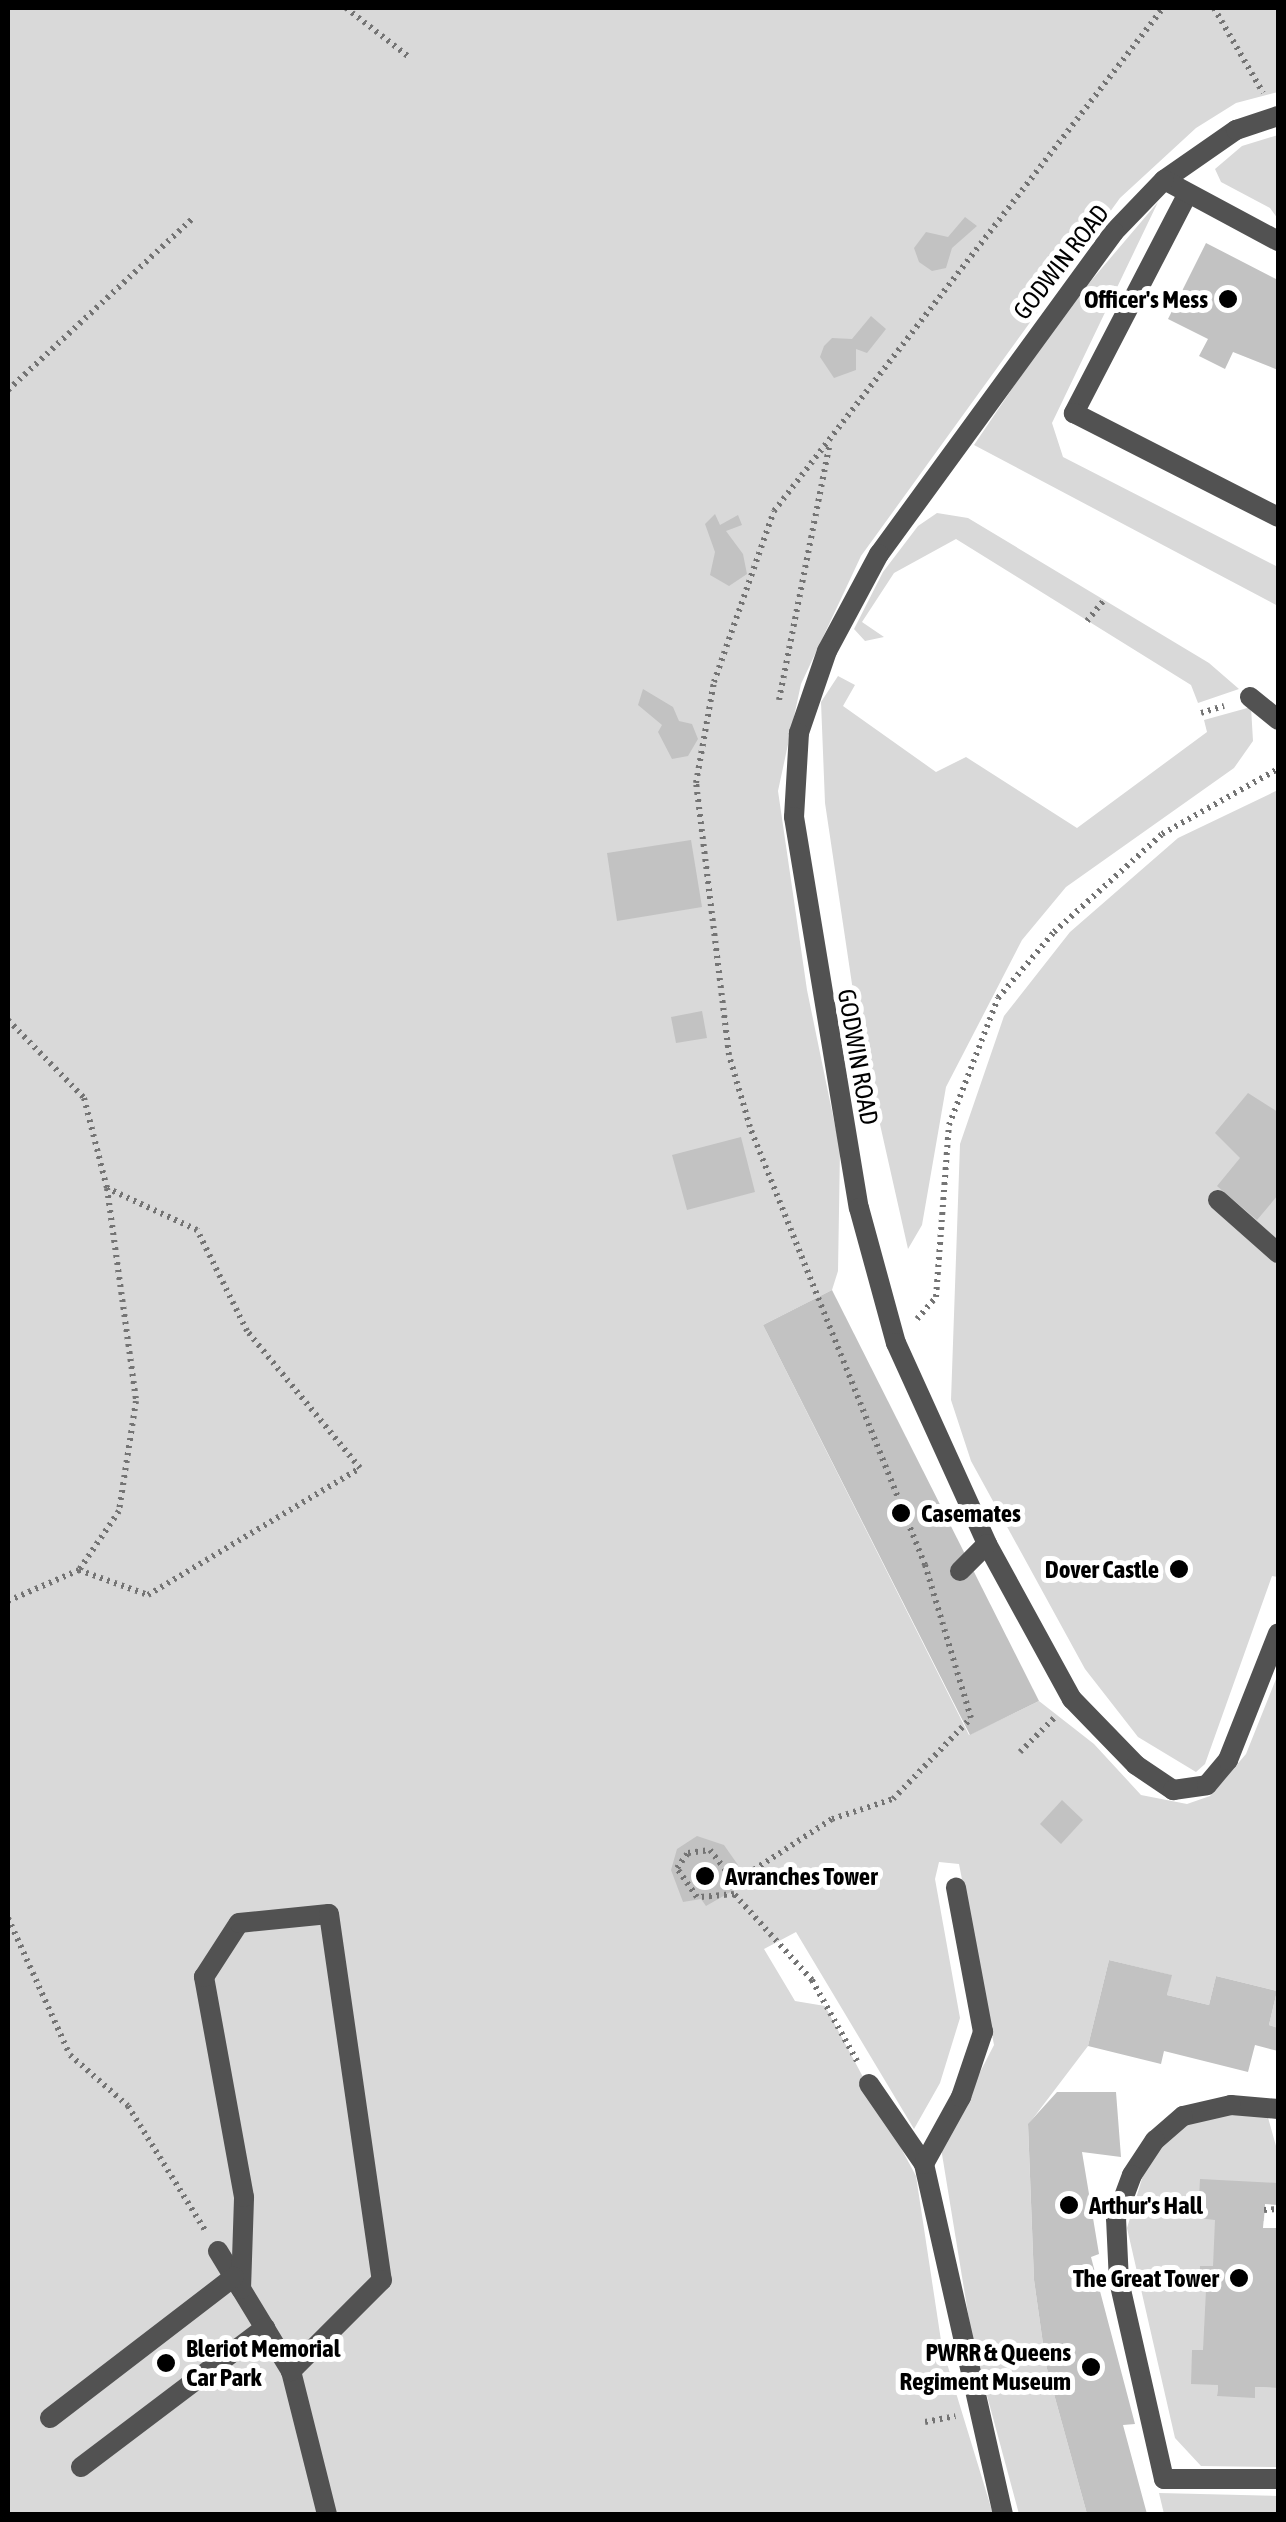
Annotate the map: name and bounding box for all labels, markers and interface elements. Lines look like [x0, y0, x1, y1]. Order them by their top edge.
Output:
street label: GODWIN ROAD [1007, 199, 1115, 325]
place label: Officer's Mess [1084, 284, 1208, 314]
marker: Officer's Mess [1217, 288, 1239, 310]
street label: GODWIN ROAD [831, 987, 885, 1127]
place label: Casemates [921, 1498, 1021, 1528]
marker: Casemates [890, 1502, 912, 1524]
place label: Dover Castle [1045, 1554, 1159, 1584]
marker: Dover Castle [1168, 1558, 1190, 1580]
place label: Avranches Tower [725, 1861, 878, 1891]
marker: Avranches Tower [694, 1865, 716, 1887]
place label: Arthur's Hall [1089, 2190, 1203, 2220]
marker: Arthur's Hall [1058, 2194, 1080, 2216]
place label: The Great Tower [1073, 2263, 1219, 2293]
marker: The Great Tower [1228, 2267, 1250, 2289]
place label: Bleriot Memorial Car Park [186, 2334, 340, 2393]
place label: PWRR & Queens Regiment Museum [899, 2338, 1071, 2397]
marker: Bleriot Memorial Car Park [155, 2352, 177, 2374]
marker: PWRR & Queens Regiment Museum [1080, 2356, 1102, 2378]

